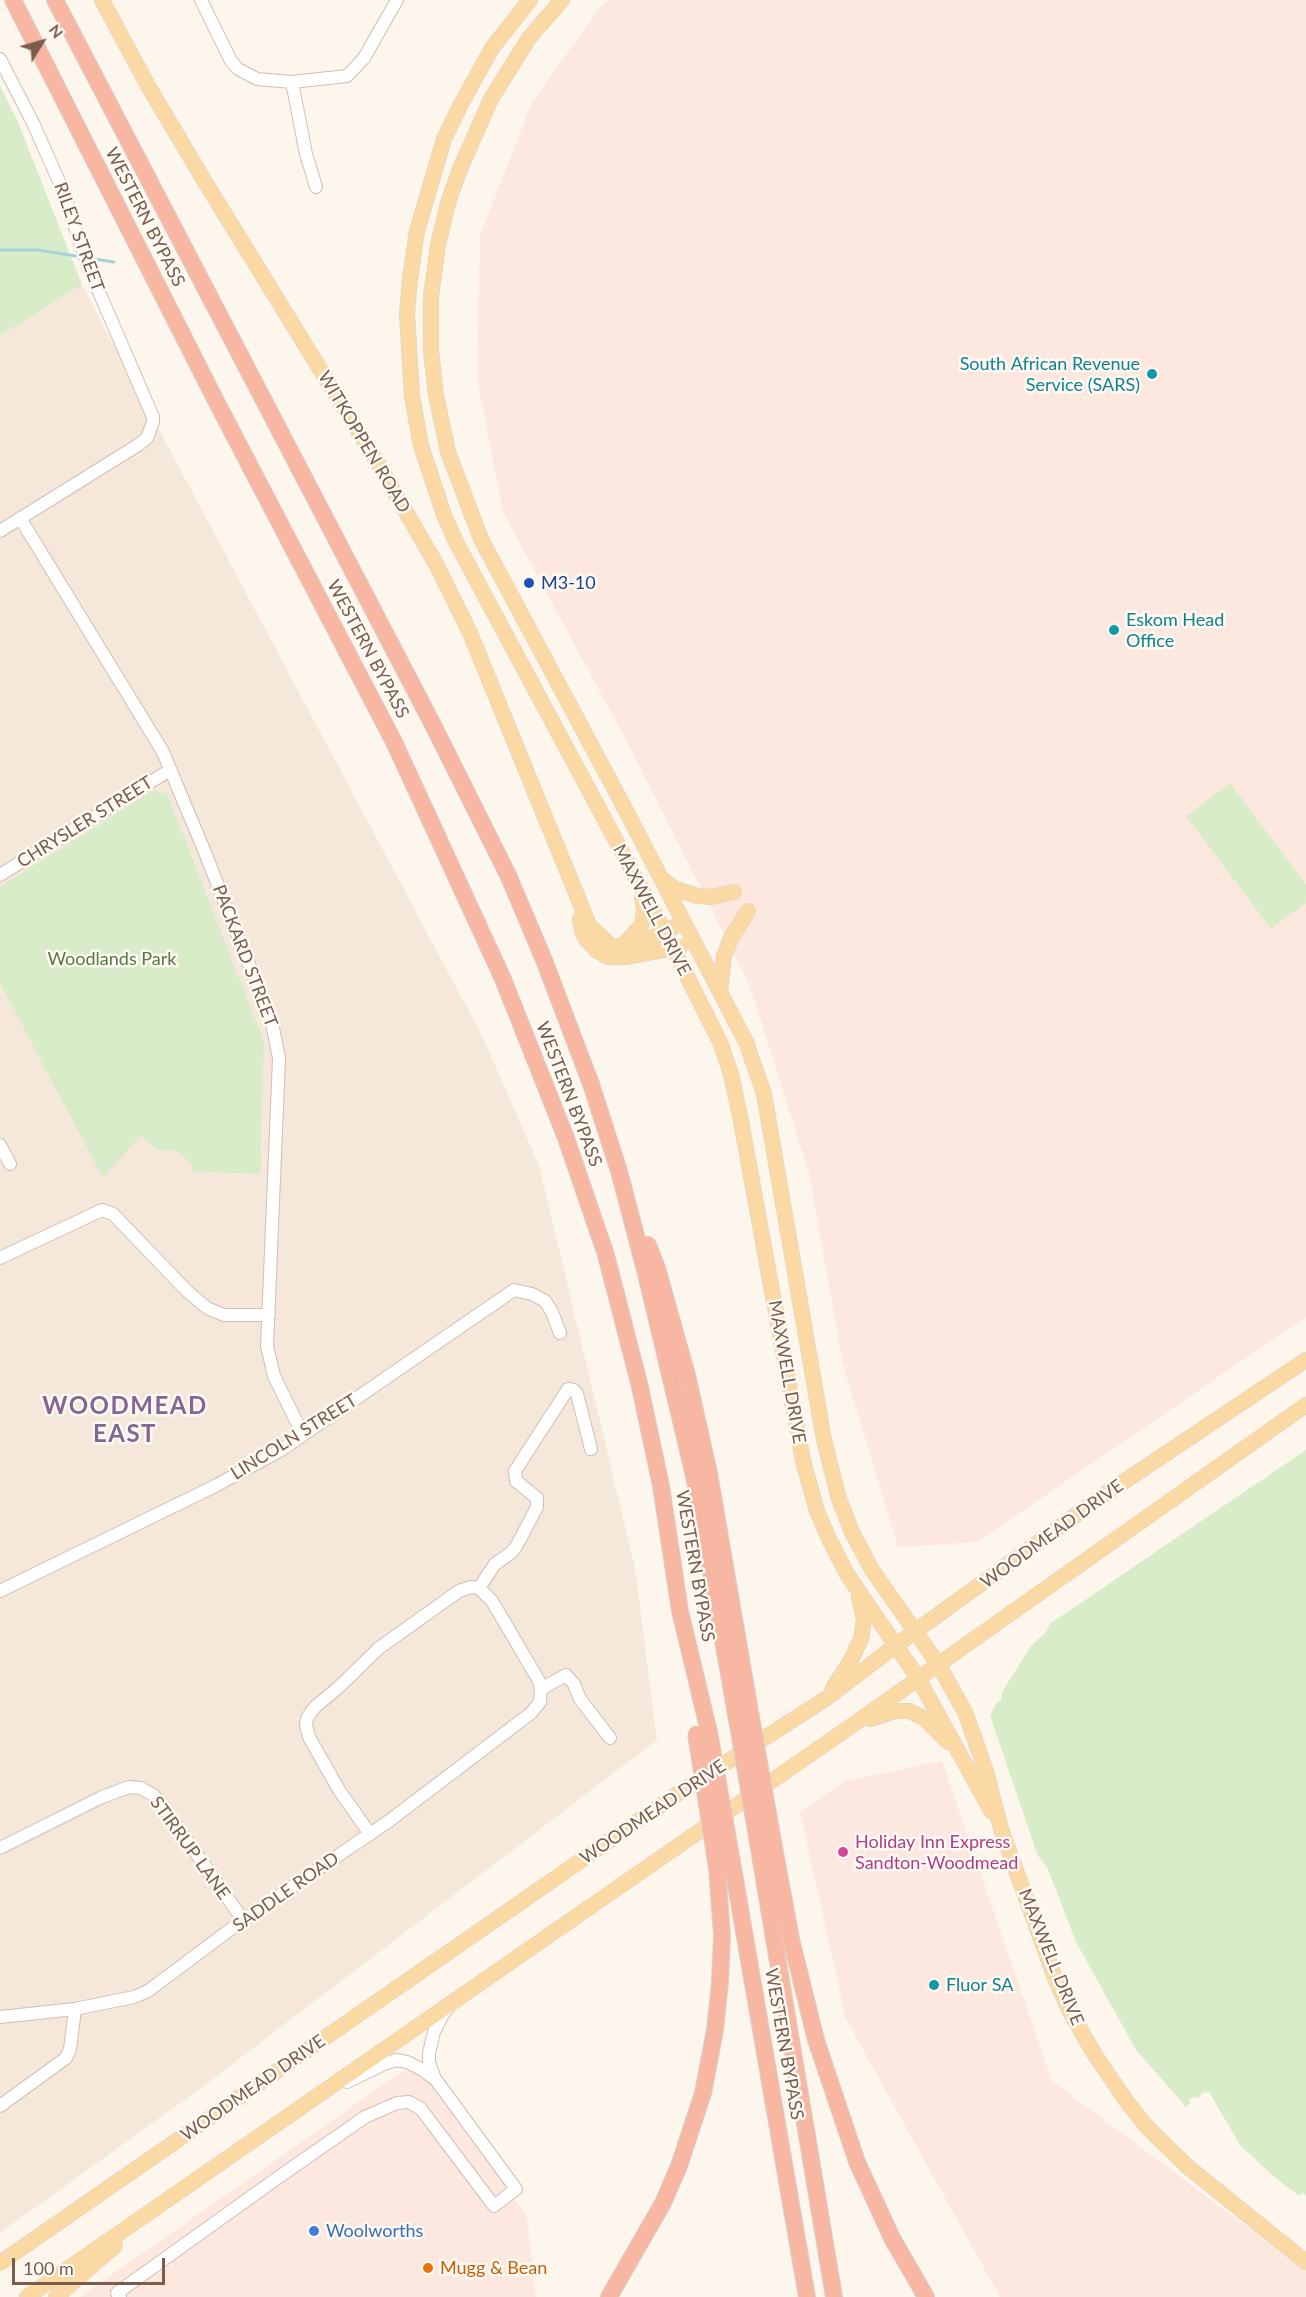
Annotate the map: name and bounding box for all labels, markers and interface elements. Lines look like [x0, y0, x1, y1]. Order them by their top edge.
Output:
north arrow [12, 12, 72, 72]
text: N [45, 20, 68, 42]
street label: WESTERN BYPASS [101, 144, 189, 290]
street label: RILEY STREET [49, 179, 109, 295]
place label: South African Revenue Service (SARS) [960, 353, 1140, 395]
street label: WITKOPPEN ROAD [313, 367, 415, 517]
marker: South African Revenue Service (SARS) [1145, 367, 1159, 381]
place label: M3-10 [541, 572, 596, 594]
street label: WESTERN BYPASS [322, 576, 414, 722]
marker: M3-10 [522, 576, 536, 590]
place label: Eskom Head Office [1126, 609, 1224, 652]
marker: Eskom Head Office [1107, 623, 1121, 637]
street label: CHRYSLER STREET [13, 772, 157, 872]
street label: MAXWELL DRIVE [608, 841, 696, 979]
street label: PACKARD STREET [208, 882, 282, 1030]
park label: Woodlands Park [48, 948, 176, 970]
street label: WESTERN BYPASS [531, 1018, 607, 1170]
street label: MAXWELL DRIVE [764, 1299, 810, 1445]
street label: LINCOLN STREET [227, 1389, 361, 1485]
district label: WOODMEAD EAST [42, 1392, 208, 1448]
street label: WOODMEAD DRIVE [976, 1475, 1128, 1593]
street label: WESTERN BYPASS [671, 1489, 719, 1643]
street label: WOODMEAD DRIVE [576, 1755, 730, 1869]
street label: STIRRUP LANE [145, 1792, 235, 1904]
place label: Holiday Inn Express Sandton-Woodmead [855, 1831, 1018, 1874]
marker: Holiday Inn Express Sandton-Woodmead [836, 1845, 850, 1859]
street label: SADDLE ROAD [229, 1847, 343, 1937]
street label: MAXWELL DRIVE [1014, 1886, 1088, 2028]
street label: WESTERN BYPASS [760, 1967, 808, 2121]
place label: Fluor SA [946, 1974, 1013, 1996]
marker: Fluor SA [927, 1978, 941, 1992]
street label: WOODMEAD DRIVE [177, 2030, 329, 2146]
place label: Woolworths [326, 2220, 423, 2242]
marker: Woolworths [307, 2224, 321, 2238]
scale bar [15, 2246, 168, 2284]
text: 100 m [23, 2257, 74, 2279]
place label: Mugg & Bean [440, 2257, 547, 2279]
marker: Mugg & Bean [421, 2261, 435, 2275]

